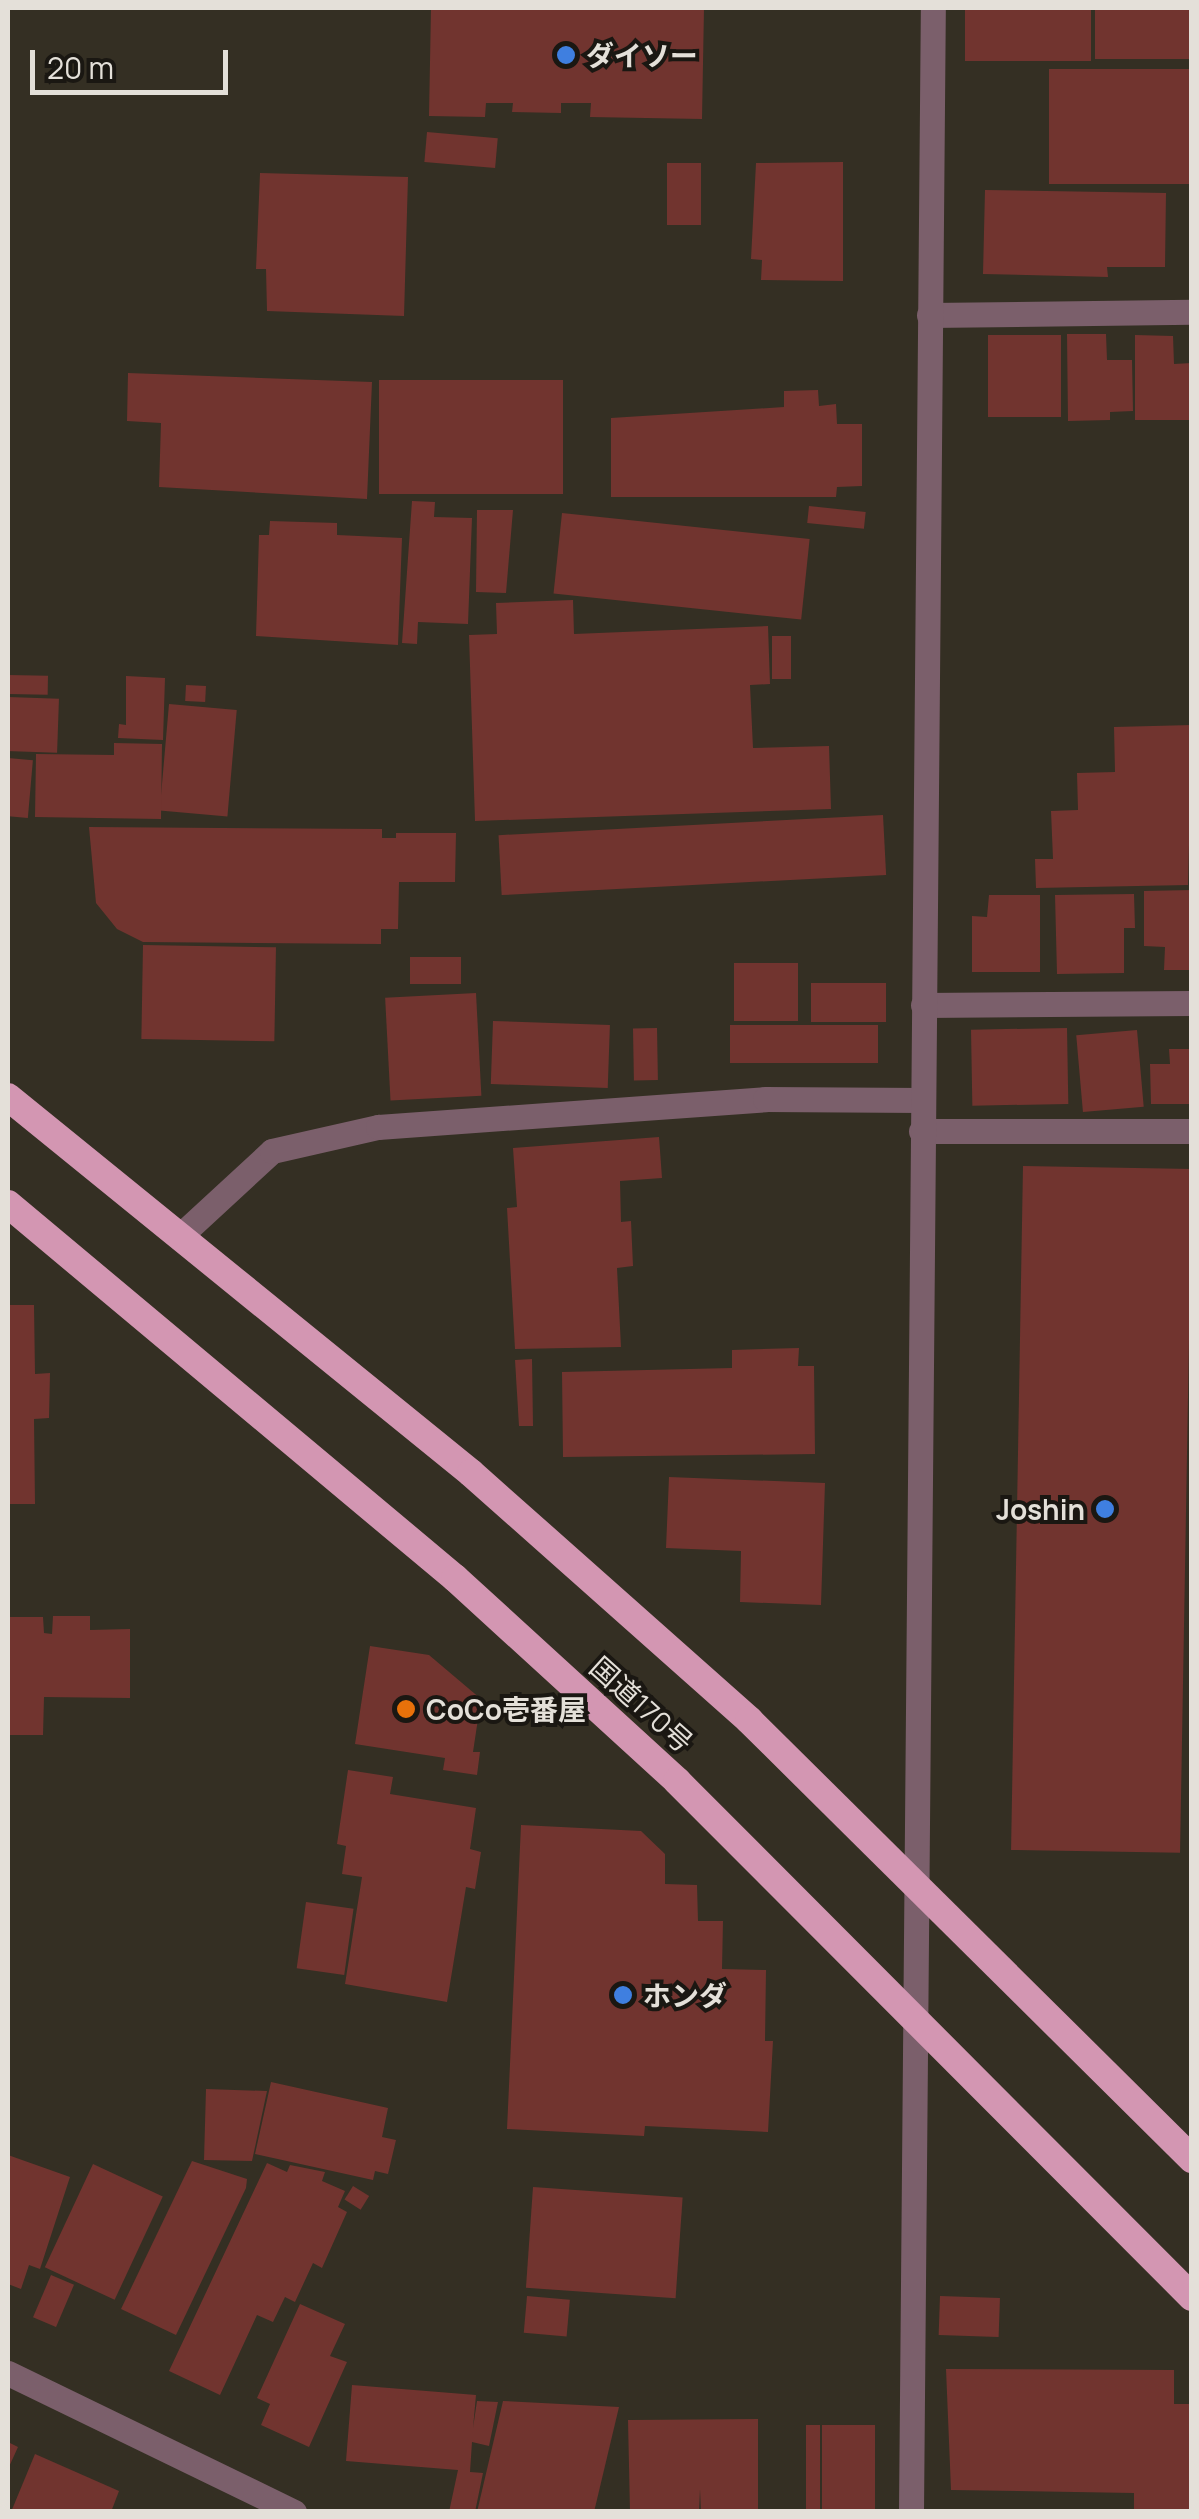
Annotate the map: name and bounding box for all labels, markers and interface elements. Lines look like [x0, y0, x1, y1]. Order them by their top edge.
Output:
scale bar [35, 30, 232, 92]
place label: ダイソー [586, 38, 698, 72]
marker: ダイソー [555, 44, 577, 66]
text: 20 m [47, 47, 114, 88]
place label: Joshin [996, 1492, 1085, 1526]
marker: Joshin [1094, 1498, 1116, 1520]
street label: 国道170号 [584, 1649, 700, 1759]
place label: CoCo壱番屋 [426, 1692, 586, 1726]
marker: CoCo壱番屋 [395, 1698, 417, 1720]
place label: ホンダ [643, 1978, 727, 2012]
marker: ホンダ [612, 1984, 634, 2006]

